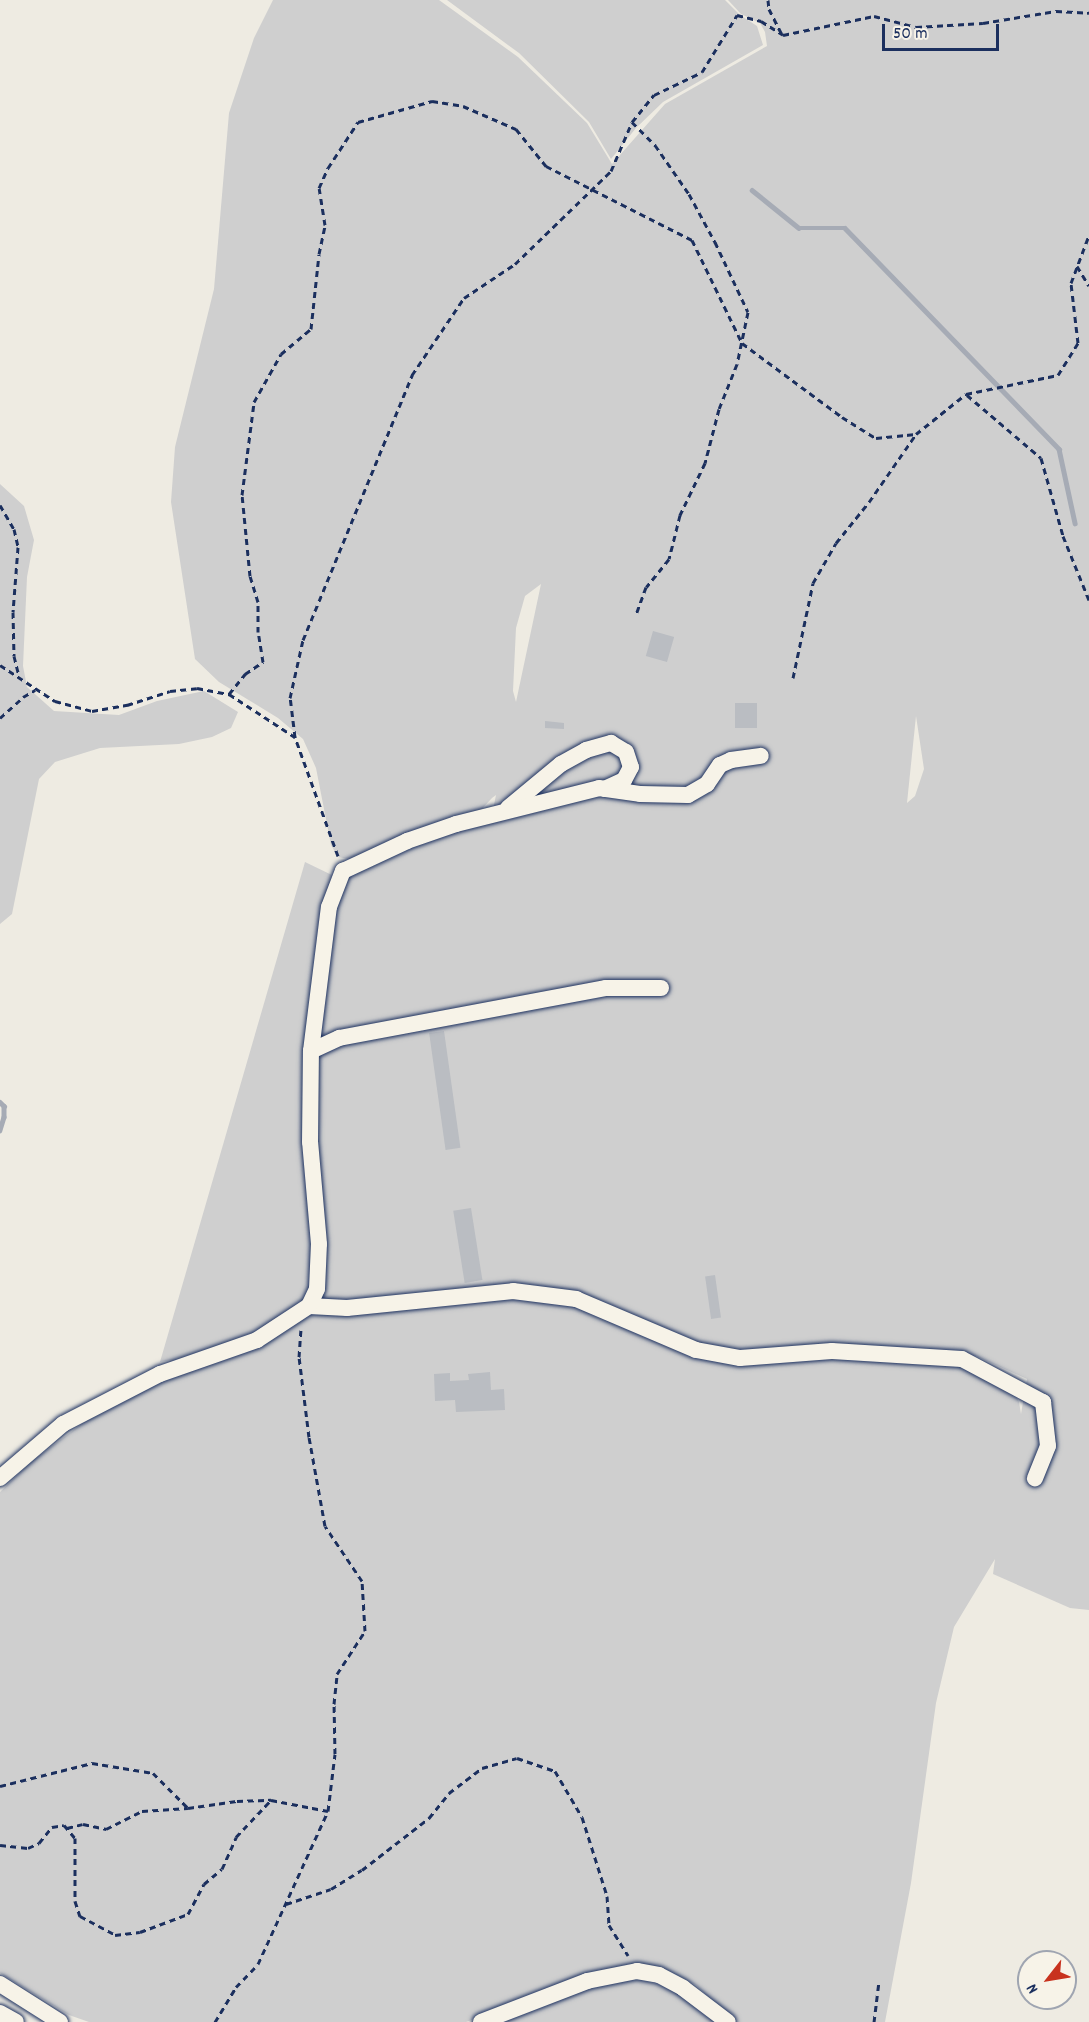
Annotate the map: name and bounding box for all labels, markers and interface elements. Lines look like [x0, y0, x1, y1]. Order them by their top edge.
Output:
scale bar [885, 12, 1002, 50]
text: 50 m [893, 22, 928, 47]
north arrow [1017, 1950, 1077, 2010]
text: N [1021, 1979, 1045, 1998]

